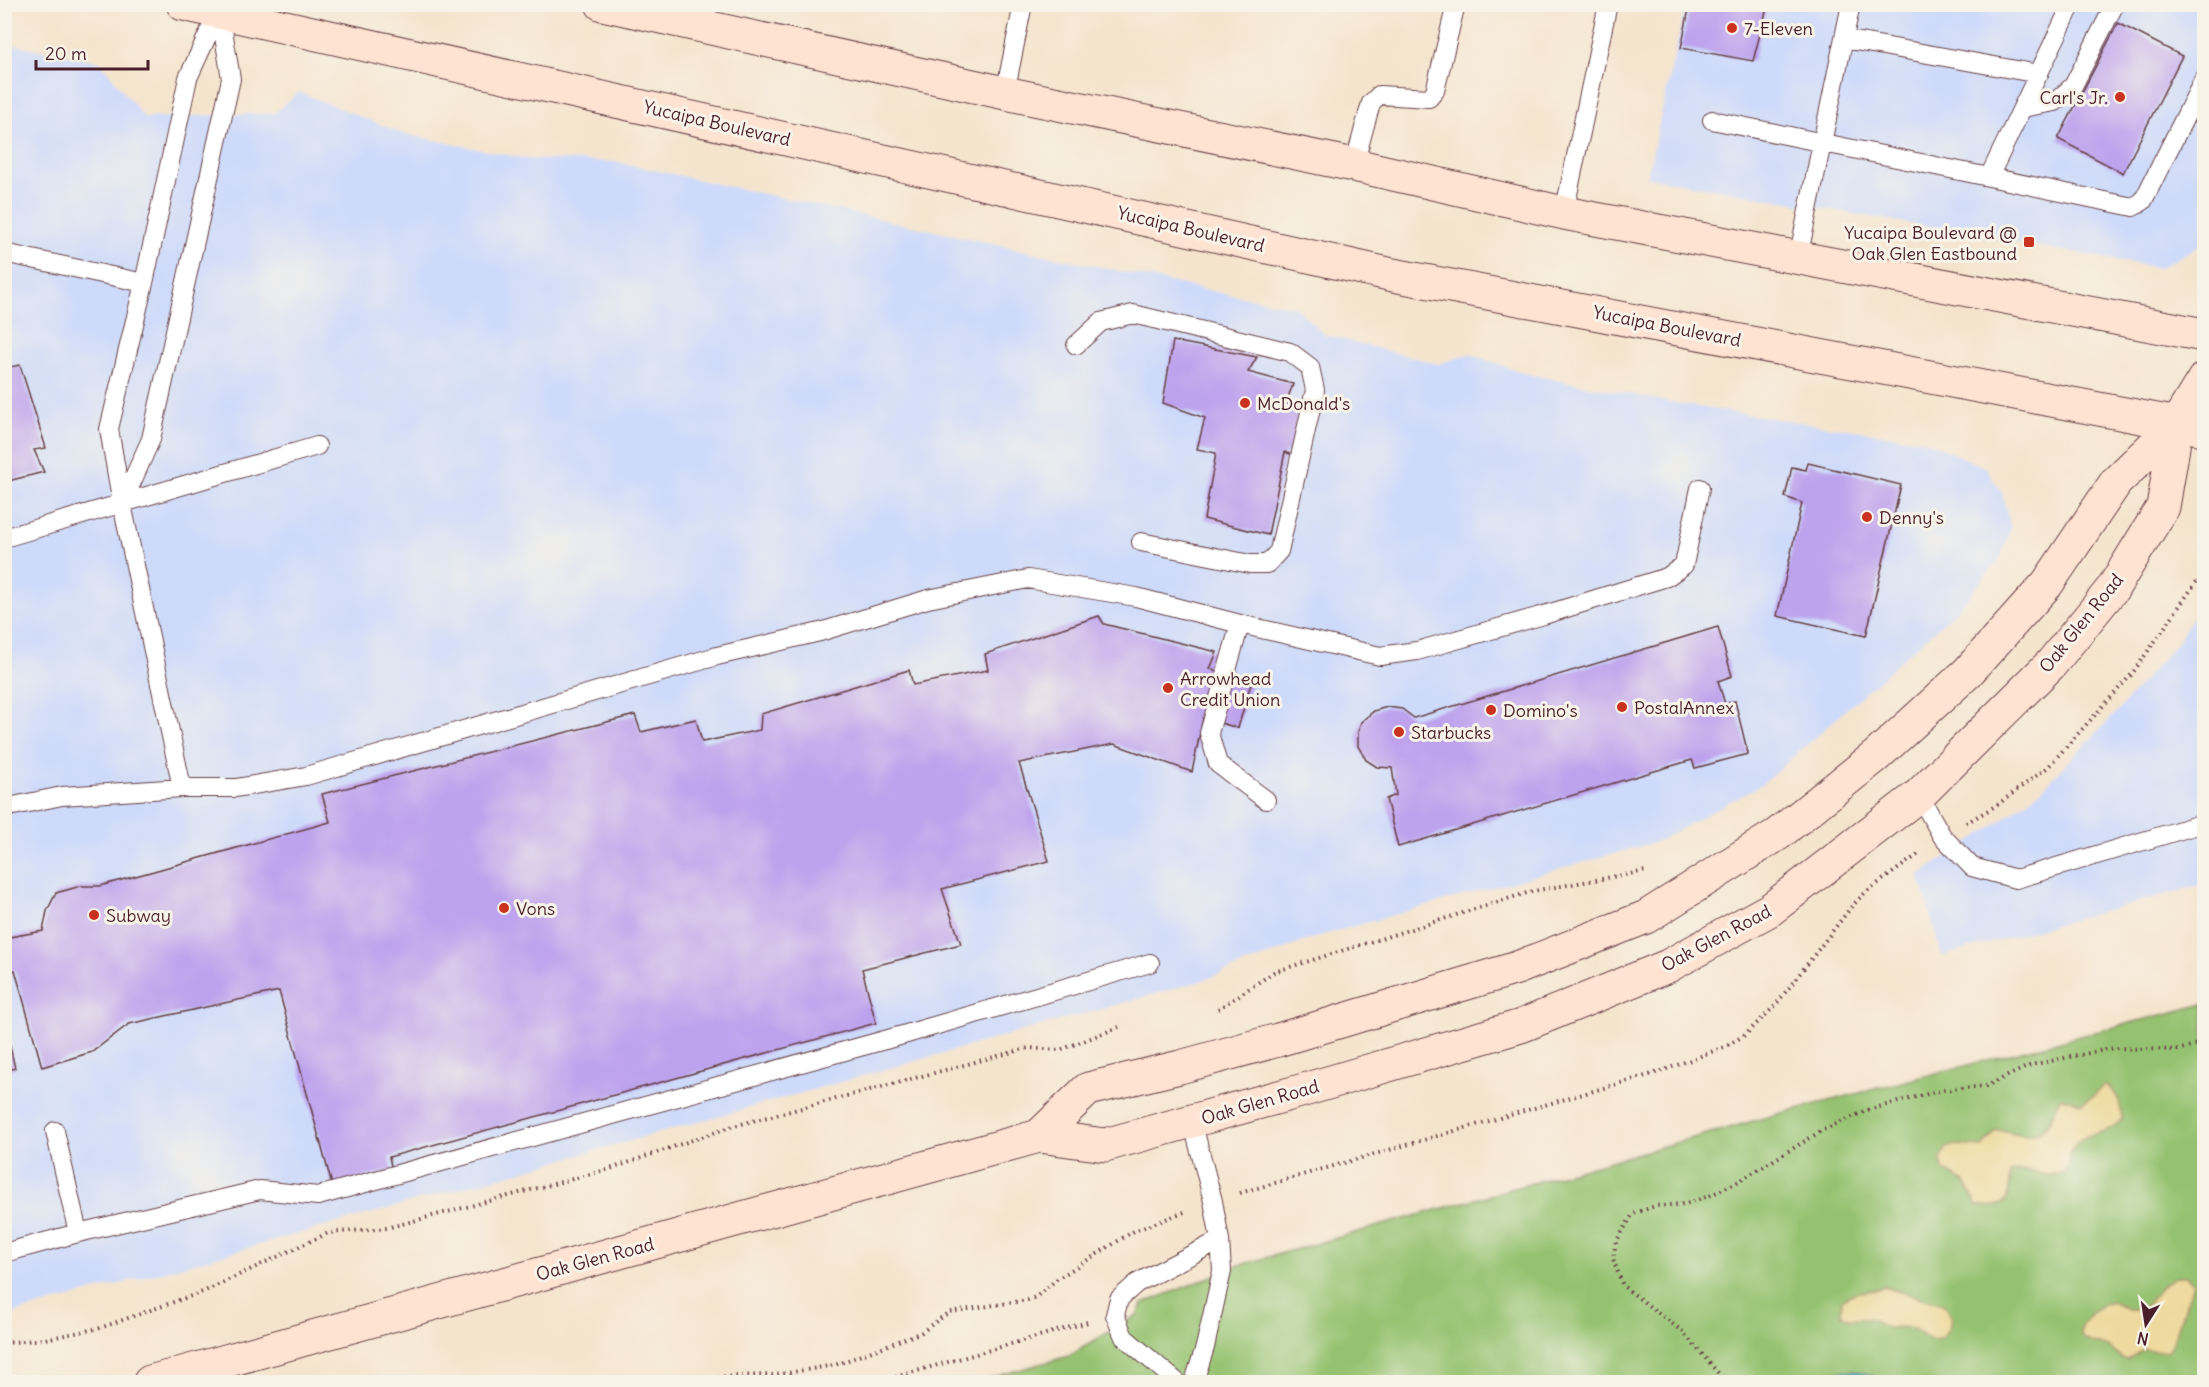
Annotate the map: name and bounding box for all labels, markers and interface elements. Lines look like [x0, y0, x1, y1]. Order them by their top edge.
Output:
place label: 7-Eleven [1744, 17, 1813, 40]
marker: 7-Eleven [1725, 21, 1739, 35]
scale bar [36, 33, 148, 71]
text: 20 m [45, 42, 87, 65]
place label: Carl's Jr. [2040, 86, 2108, 109]
marker: Carl's Jr. [2113, 90, 2127, 104]
street label: Yucaipa Boulevard [641, 95, 793, 151]
street label: Yucaipa Boulevard [1115, 201, 1267, 257]
place label: Yucaipa Boulevard @ Oak Glen Eastbound [1844, 221, 2017, 265]
marker: Yucaipa Boulevard @ Oak Glen Eastbound [2022, 235, 2036, 249]
street label: Yucaipa Boulevard [1591, 300, 1743, 352]
place label: McDonald's [1257, 392, 1350, 415]
marker: McDonald's [1238, 396, 1252, 410]
place label: Denny's [1879, 506, 1944, 529]
marker: Denny's [1860, 510, 1874, 524]
street label: Oak Glen Road [2034, 568, 2128, 677]
place label: Arrowhead Credit Union [1180, 667, 1280, 711]
marker: Arrowhead Credit Union [1161, 681, 1175, 695]
place label: PostalAnnex [1634, 696, 1734, 719]
place label: Domino's [1503, 699, 1578, 722]
marker: PostalAnnex [1615, 700, 1629, 714]
marker: Domino's [1484, 703, 1498, 717]
place label: Starbucks [1411, 721, 1491, 744]
marker: Starbucks [1392, 725, 1406, 739]
place label: Vons [516, 897, 555, 920]
street label: Oak Glen Road [1657, 899, 1775, 977]
marker: Vons [497, 901, 511, 915]
place label: Subway [106, 904, 171, 927]
marker: Subway [87, 908, 101, 922]
street label: Oak Glen Road [1199, 1074, 1322, 1130]
street label: Oak Glen Road [533, 1232, 657, 1286]
north arrow [2116, 1294, 2176, 1354]
text: N [2135, 1328, 2150, 1350]

